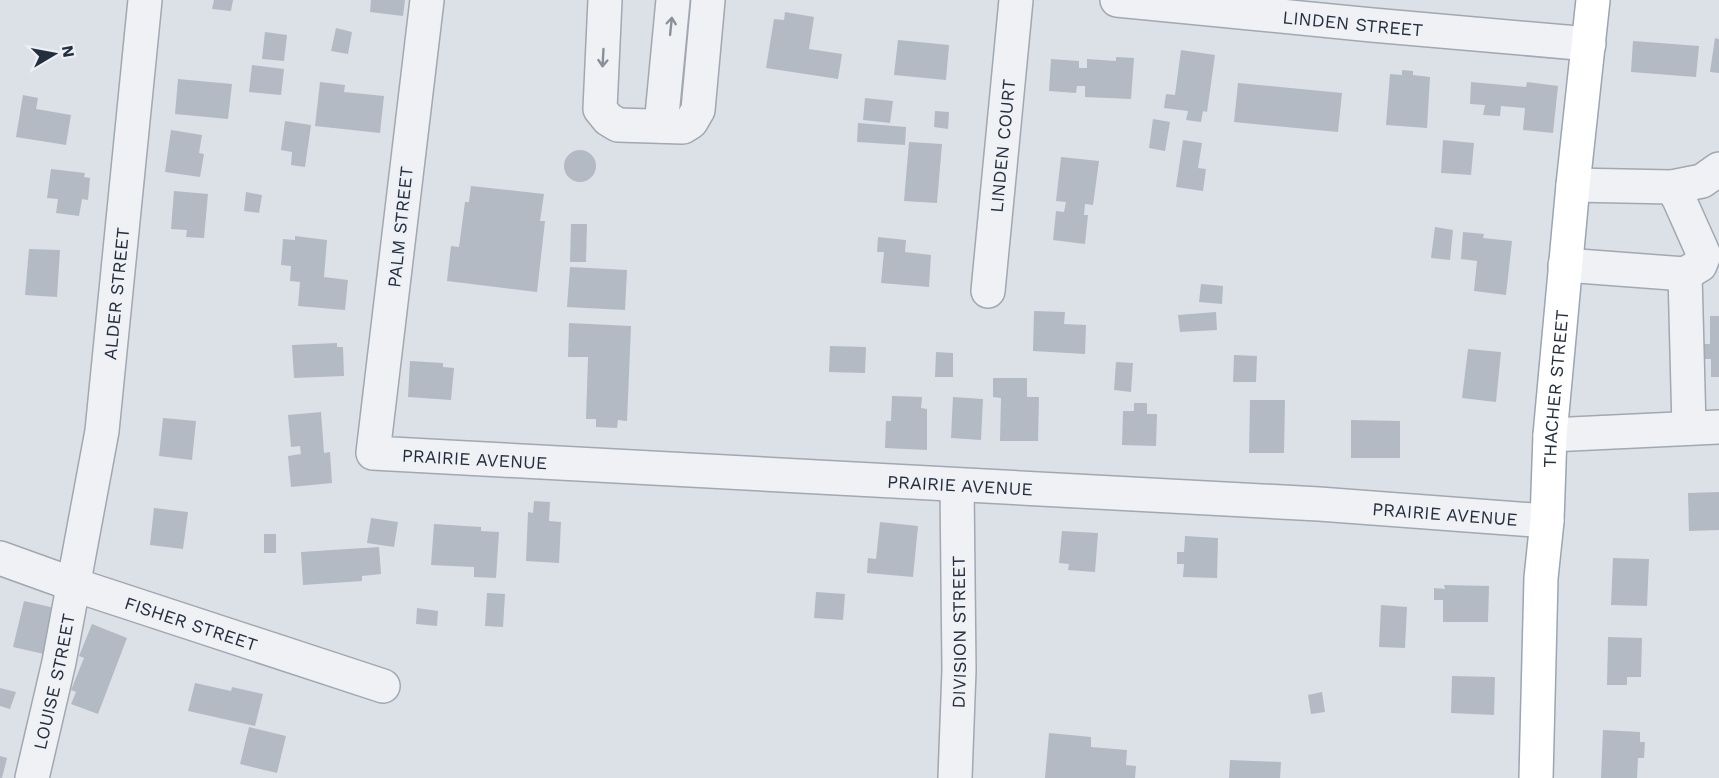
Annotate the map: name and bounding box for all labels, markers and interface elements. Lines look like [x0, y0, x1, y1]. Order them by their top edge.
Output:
street label: LINDEN STREET [1282, 6, 1424, 40]
one-way arrow [665, 16, 676, 36]
north arrow [24, 24, 84, 84]
text: N [58, 44, 79, 59]
one-way arrow [597, 48, 608, 68]
street label: LINDEN COURT [985, 78, 1019, 213]
street label: PALM STREET [383, 165, 417, 289]
street label: ALDER STREET [99, 226, 133, 361]
street label: THACHER STREET [1538, 309, 1572, 468]
street label: PRAIRIE AVENUE [401, 444, 548, 473]
street label: PRAIRIE AVENUE [887, 470, 1033, 499]
street label: PRAIRIE AVENUE [1372, 498, 1519, 529]
street label: DIVISION STREET [947, 555, 970, 709]
street label: FISHER STREET [122, 592, 260, 655]
street label: LOUISE STREET [28, 611, 78, 752]

